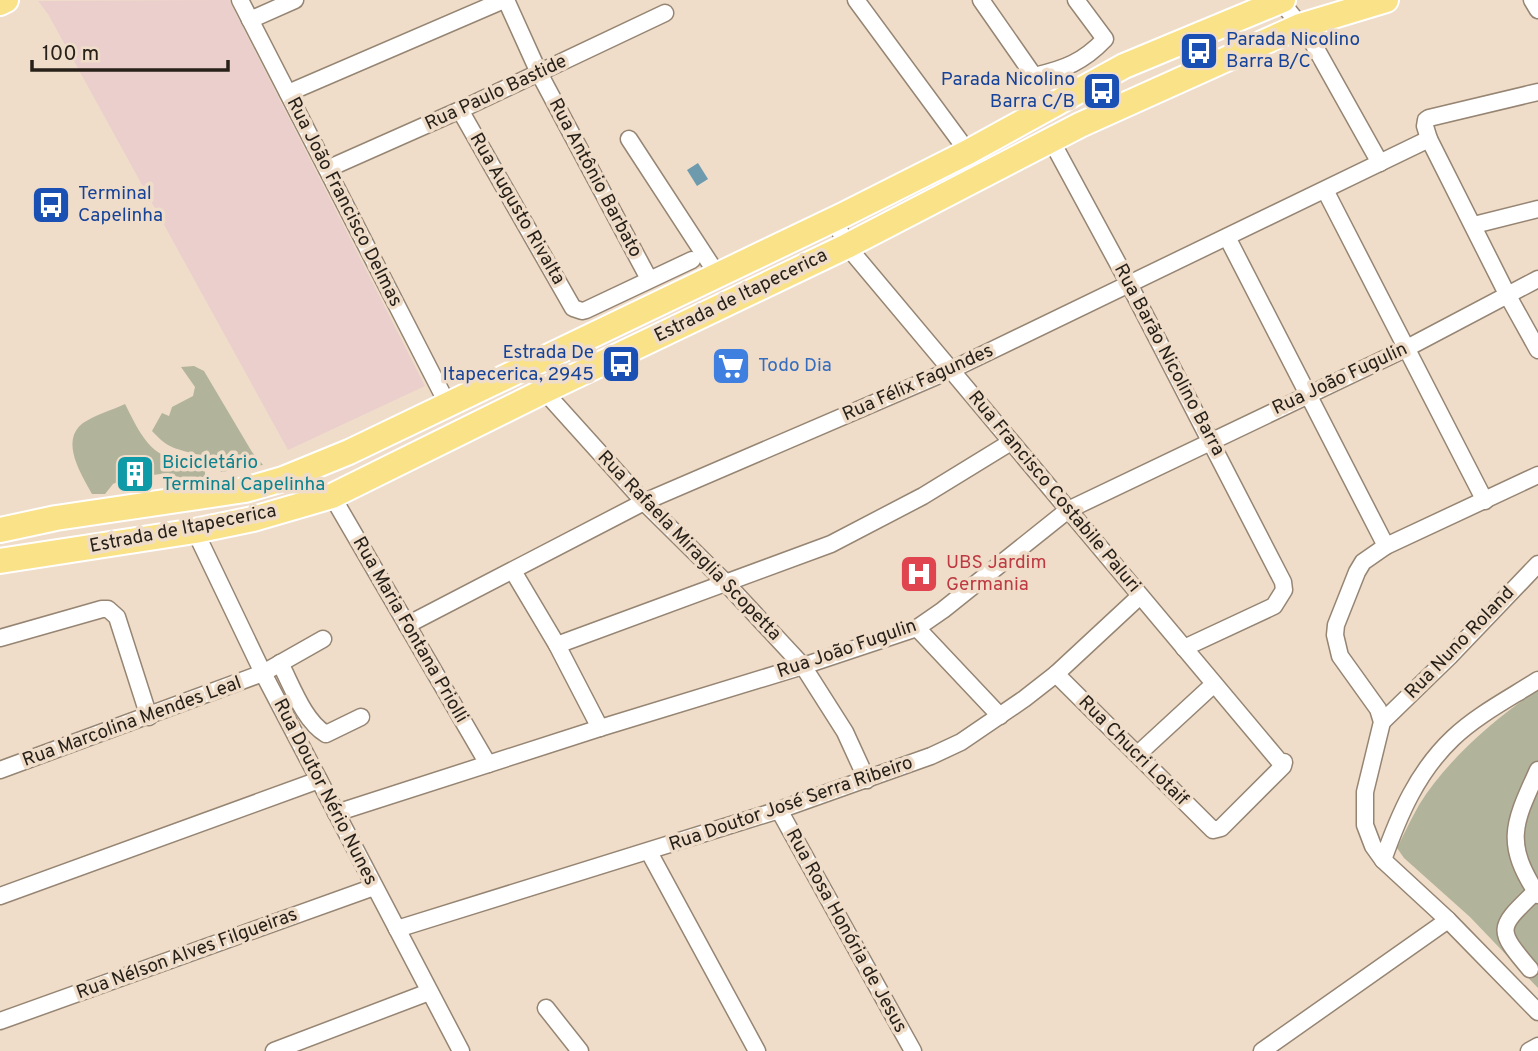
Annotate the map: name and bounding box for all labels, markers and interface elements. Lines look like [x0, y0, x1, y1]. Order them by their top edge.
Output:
scale bar [32, 28, 228, 72]
place label: Parada Nicolino Barra B/C [1226, 28, 1360, 74]
bus stop icon: Parada Nicolino Barra B/C [1178, 30, 1220, 72]
text: 100 m [42, 41, 99, 68]
street label: Rua Paulo Bastide [421, 50, 571, 136]
place label: Parada Nicolino Barra C/B [941, 68, 1075, 114]
bus stop icon: Parada Nicolino Barra C/B [1081, 70, 1123, 112]
street label: Rua João Francisco Delmas [281, 93, 407, 311]
street label: Rua Antônio Barbato [543, 94, 647, 262]
street label: Rua Augusto Rivalta [464, 129, 570, 289]
place label: Terminal Capelinha [78, 182, 163, 228]
bus stop icon: Terminal Capelinha [30, 184, 72, 226]
street label: Estrada de Itapecerica [650, 244, 832, 348]
street label: Rua Barão Nicolino Barra [1108, 260, 1230, 460]
street label: Rua João Fugulin [1269, 337, 1411, 421]
street label: Rua Félix Fagundes [839, 339, 997, 427]
place label: Estrada De Itapecerica, 2945 [443, 341, 594, 387]
bus stop icon: Estrada De Itapecerica, 2945 [600, 343, 642, 385]
supermarket icon: Todo Dia [710, 345, 752, 387]
place label: Todo Dia [758, 354, 832, 378]
street label: Rua Francisco Costabile Paluri [963, 386, 1145, 598]
street label: Rua Rafaela Miraglia Scopetta [592, 446, 786, 646]
place label: Bicicletário Terminal Capelinha [162, 451, 325, 497]
building icon: Bicicletário Terminal Capelinha [114, 453, 156, 495]
street label: Estrada de Itapecerica [88, 499, 278, 559]
street label: Rua Maria Fontana Priolli [347, 533, 473, 727]
place label: UBS Jardim Germania [946, 551, 1047, 597]
hospital icon: UBS Jardim Germania [898, 553, 940, 595]
street label: Rua Nuno Roland [1400, 582, 1520, 704]
street label: Rua João Fugulin [774, 614, 920, 684]
street label: Rua Marcolina Mendes Leal [19, 671, 245, 773]
street label: Rua Chucri Lotaif [1073, 691, 1194, 812]
street label: Rua Doutor Nério Nunes [268, 695, 382, 889]
street label: Rua Doutor José Serra Ribeiro [666, 751, 916, 857]
street label: Rua Rosa Honória de Jesus [780, 825, 912, 1037]
street label: Rua Nélson Alves Filgueiras [73, 903, 301, 1005]

